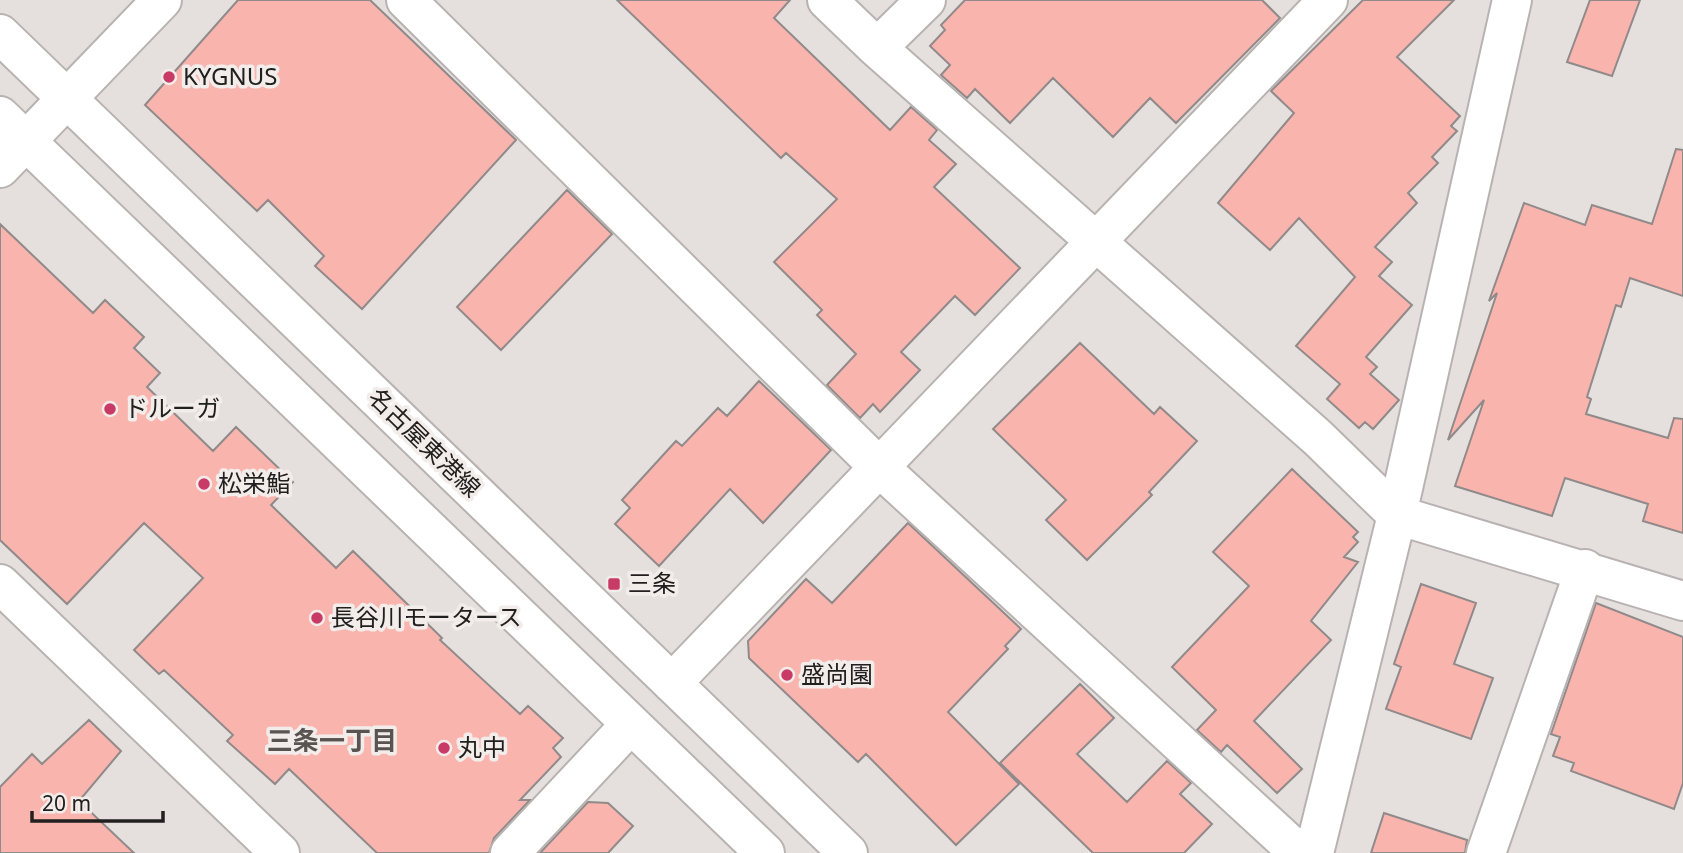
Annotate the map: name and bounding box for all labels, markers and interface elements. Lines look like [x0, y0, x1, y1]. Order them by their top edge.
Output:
place label: KYGNUS [183, 59, 277, 92]
marker: KYGNUS [161, 69, 177, 85]
street label: 名古屋東港線 [362, 380, 488, 504]
place label: ドルーガ [124, 391, 220, 424]
marker: ドルーガ [102, 401, 118, 417]
place label: 松栄鮨 [218, 466, 290, 499]
marker: 松栄鮨 [196, 476, 212, 492]
place label: 三条 [628, 566, 676, 599]
marker: 三条 [606, 576, 622, 592]
place label: 長谷川モータース [331, 600, 522, 633]
marker: 長谷川モータース [309, 610, 325, 626]
place label: 盛尚園 [801, 657, 873, 690]
marker: 盛尚園 [779, 667, 795, 683]
district label: 三条一丁目 [267, 722, 397, 758]
place label: 丸中 [458, 730, 506, 763]
marker: 丸中 [436, 740, 452, 756]
scale bar [32, 780, 163, 824]
text: 20 m [42, 789, 91, 817]

